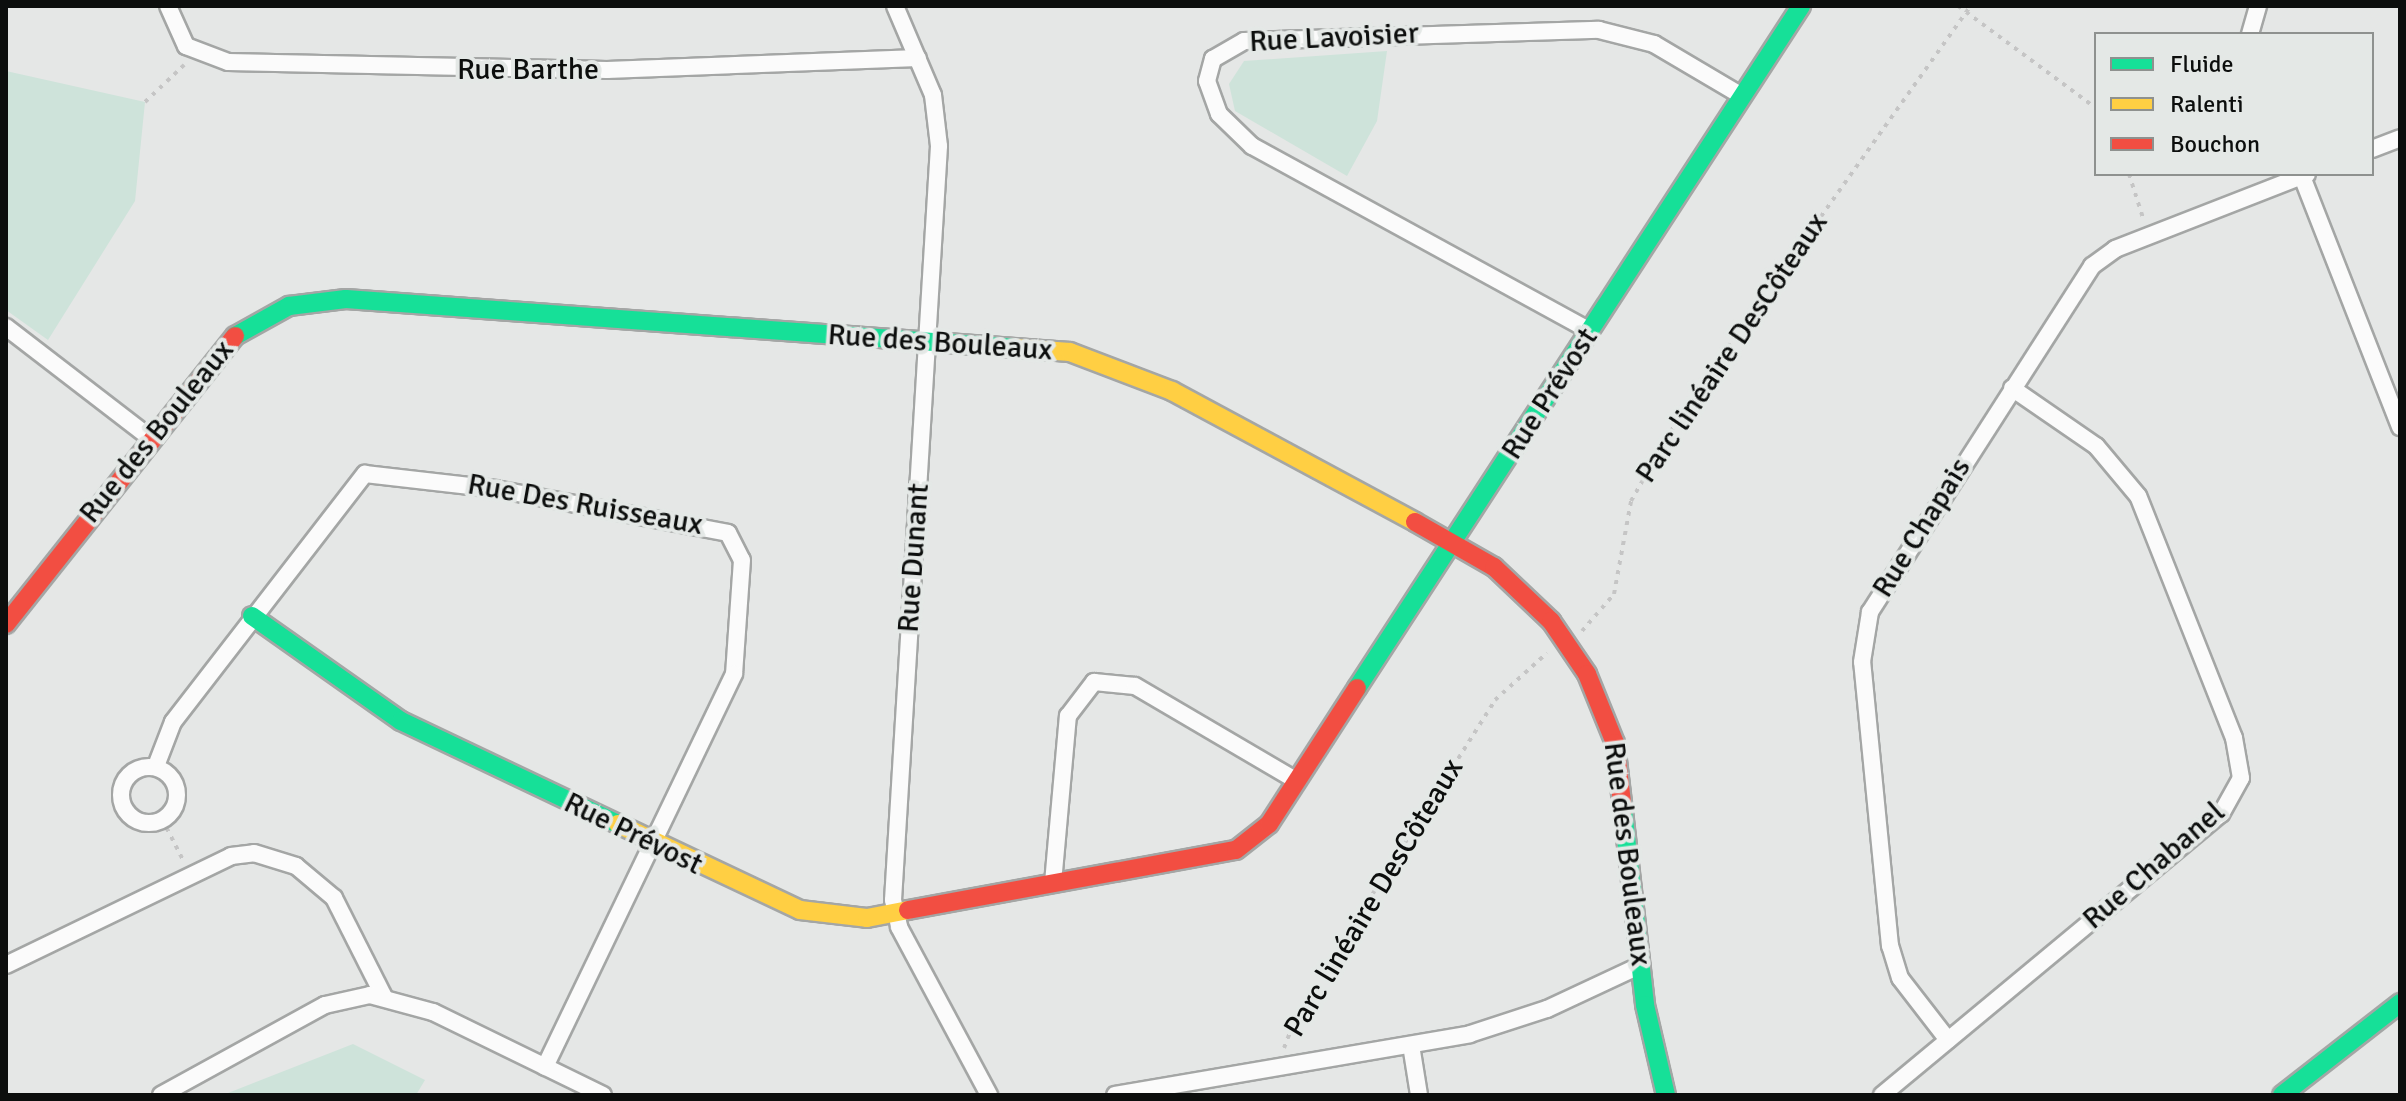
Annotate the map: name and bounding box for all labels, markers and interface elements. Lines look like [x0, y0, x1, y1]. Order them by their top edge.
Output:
street label: Rue Lavoisier [1248, 16, 1420, 60]
legend [2094, 32, 2374, 176]
text: Fluide [2170, 49, 2234, 79]
street label: Rue Barthe [457, 52, 599, 88]
text: Ralenti [2170, 89, 2243, 119]
text: Bouchon [2170, 129, 2260, 159]
street label: Parc linéaire DesCôteaux [1628, 206, 1836, 490]
street label: Rue des Bouleaux [826, 317, 1054, 369]
street label: Rue Prévost [1494, 322, 1606, 466]
street label: Rue des Bouleaux [72, 333, 242, 531]
street label: Rue Chapais [1865, 452, 1979, 604]
street label: Rue Des Ruisseaux [465, 467, 705, 543]
street label: Rue Dunant [891, 482, 937, 634]
street label: Rue des Bouleaux [1595, 740, 1659, 968]
street label: Parc linéaire DesCôteaux [1277, 752, 1471, 1044]
street label: Rue Prévost [558, 785, 708, 883]
street label: Rue Chabanel [2076, 795, 2232, 937]

